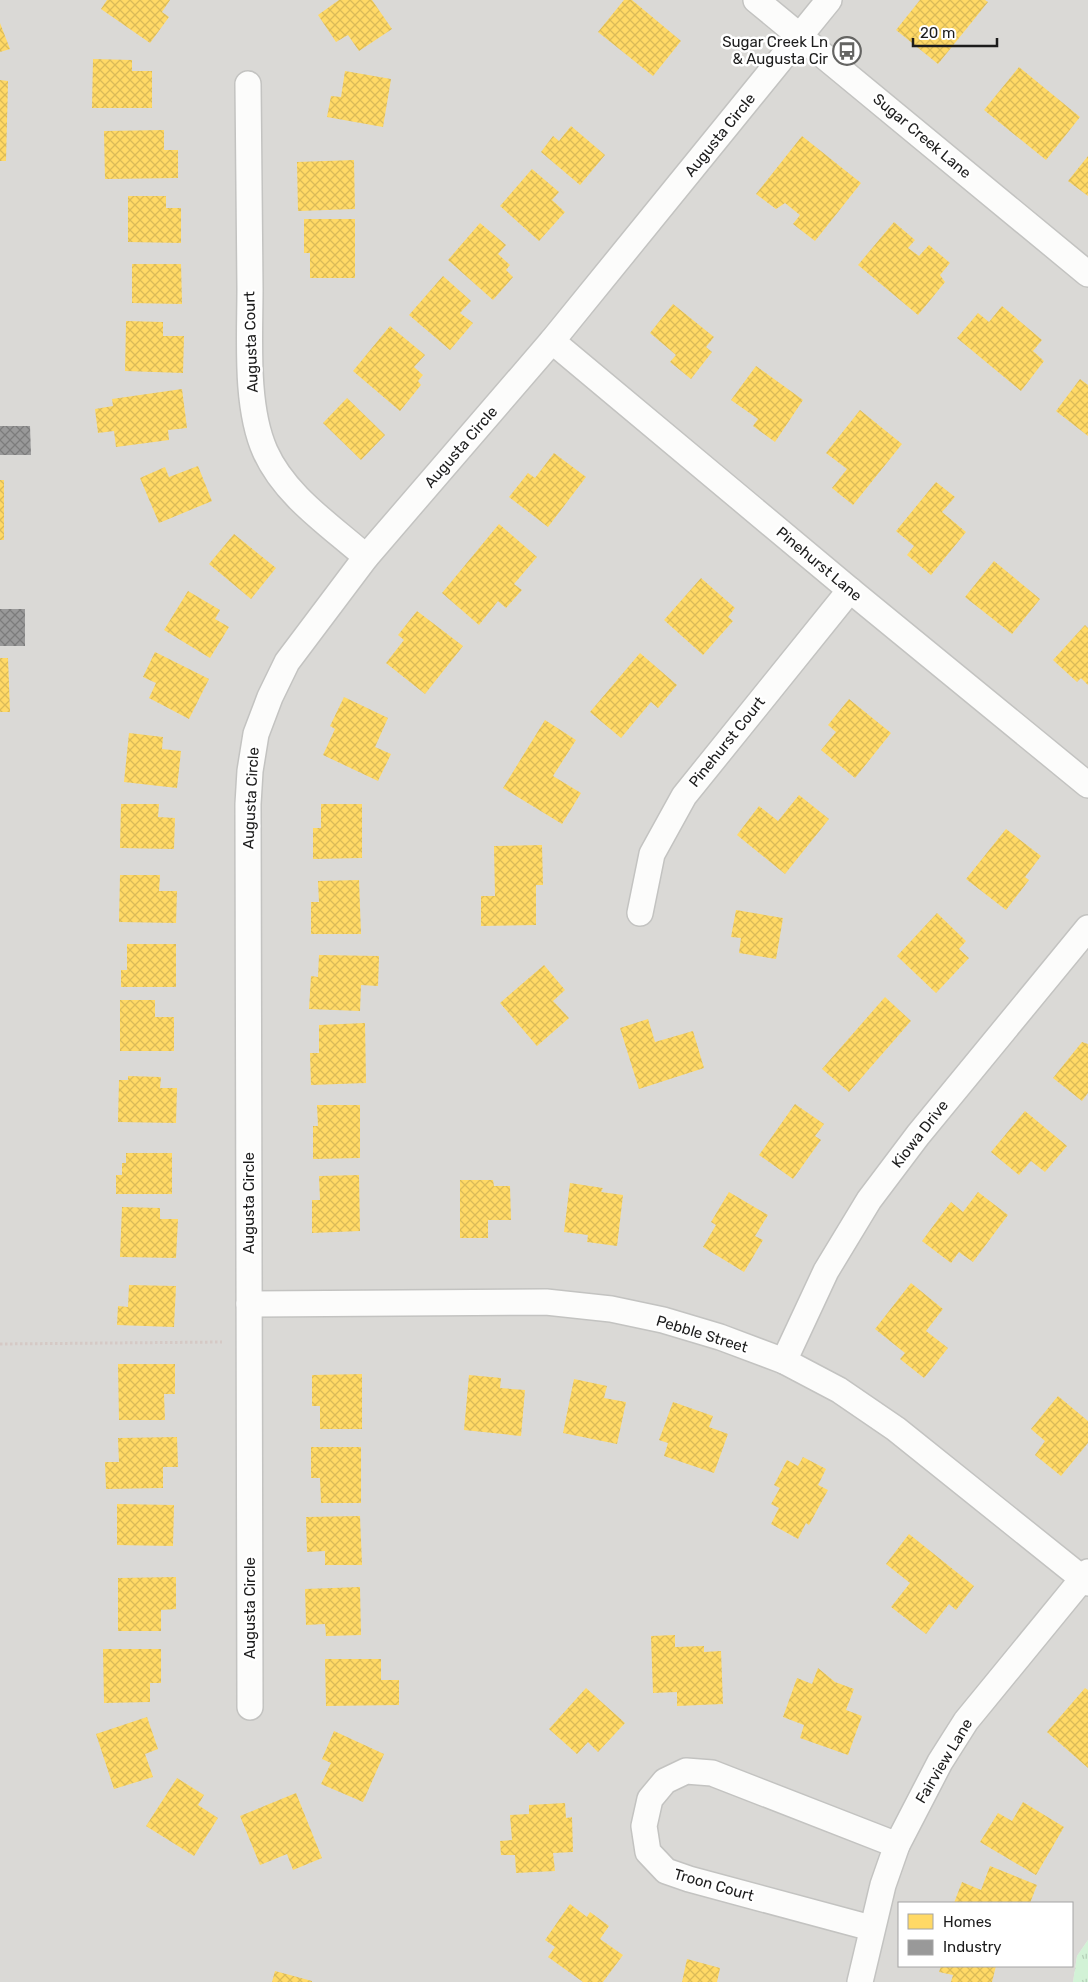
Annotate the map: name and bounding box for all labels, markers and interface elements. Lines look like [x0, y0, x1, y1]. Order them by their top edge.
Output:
scale bar [913, 15, 997, 47]
text: 20 m [920, 24, 955, 42]
place label: Sugar Creek Ln & Augusta Cir [722, 33, 828, 68]
bus stop icon: Sugar Creek Ln & Augusta Cir [832, 36, 862, 66]
street label: Augusta Circle [681, 90, 759, 180]
street label: Sugar Creek Lane [869, 90, 975, 182]
street label: Augusta Court [240, 291, 262, 393]
street label: Augusta Circle [421, 403, 501, 491]
street label: Pinehurst Lane [773, 523, 865, 605]
street label: Pinehurst Court [685, 693, 769, 791]
street label: Augusta Circle [239, 747, 263, 849]
street label: Kiowa Drive [888, 1097, 952, 1171]
street label: Augusta Circle [240, 1152, 258, 1254]
street label: Pebble Street [654, 1312, 750, 1357]
street label: Augusta Circle [241, 1557, 259, 1659]
street label: Fairview Lane [912, 1715, 976, 1807]
street label: Troon Court [672, 1865, 756, 1905]
legend [898, 1902, 1073, 1967]
text: Homes [943, 1913, 992, 1931]
text: Industry [943, 1938, 1002, 1956]

